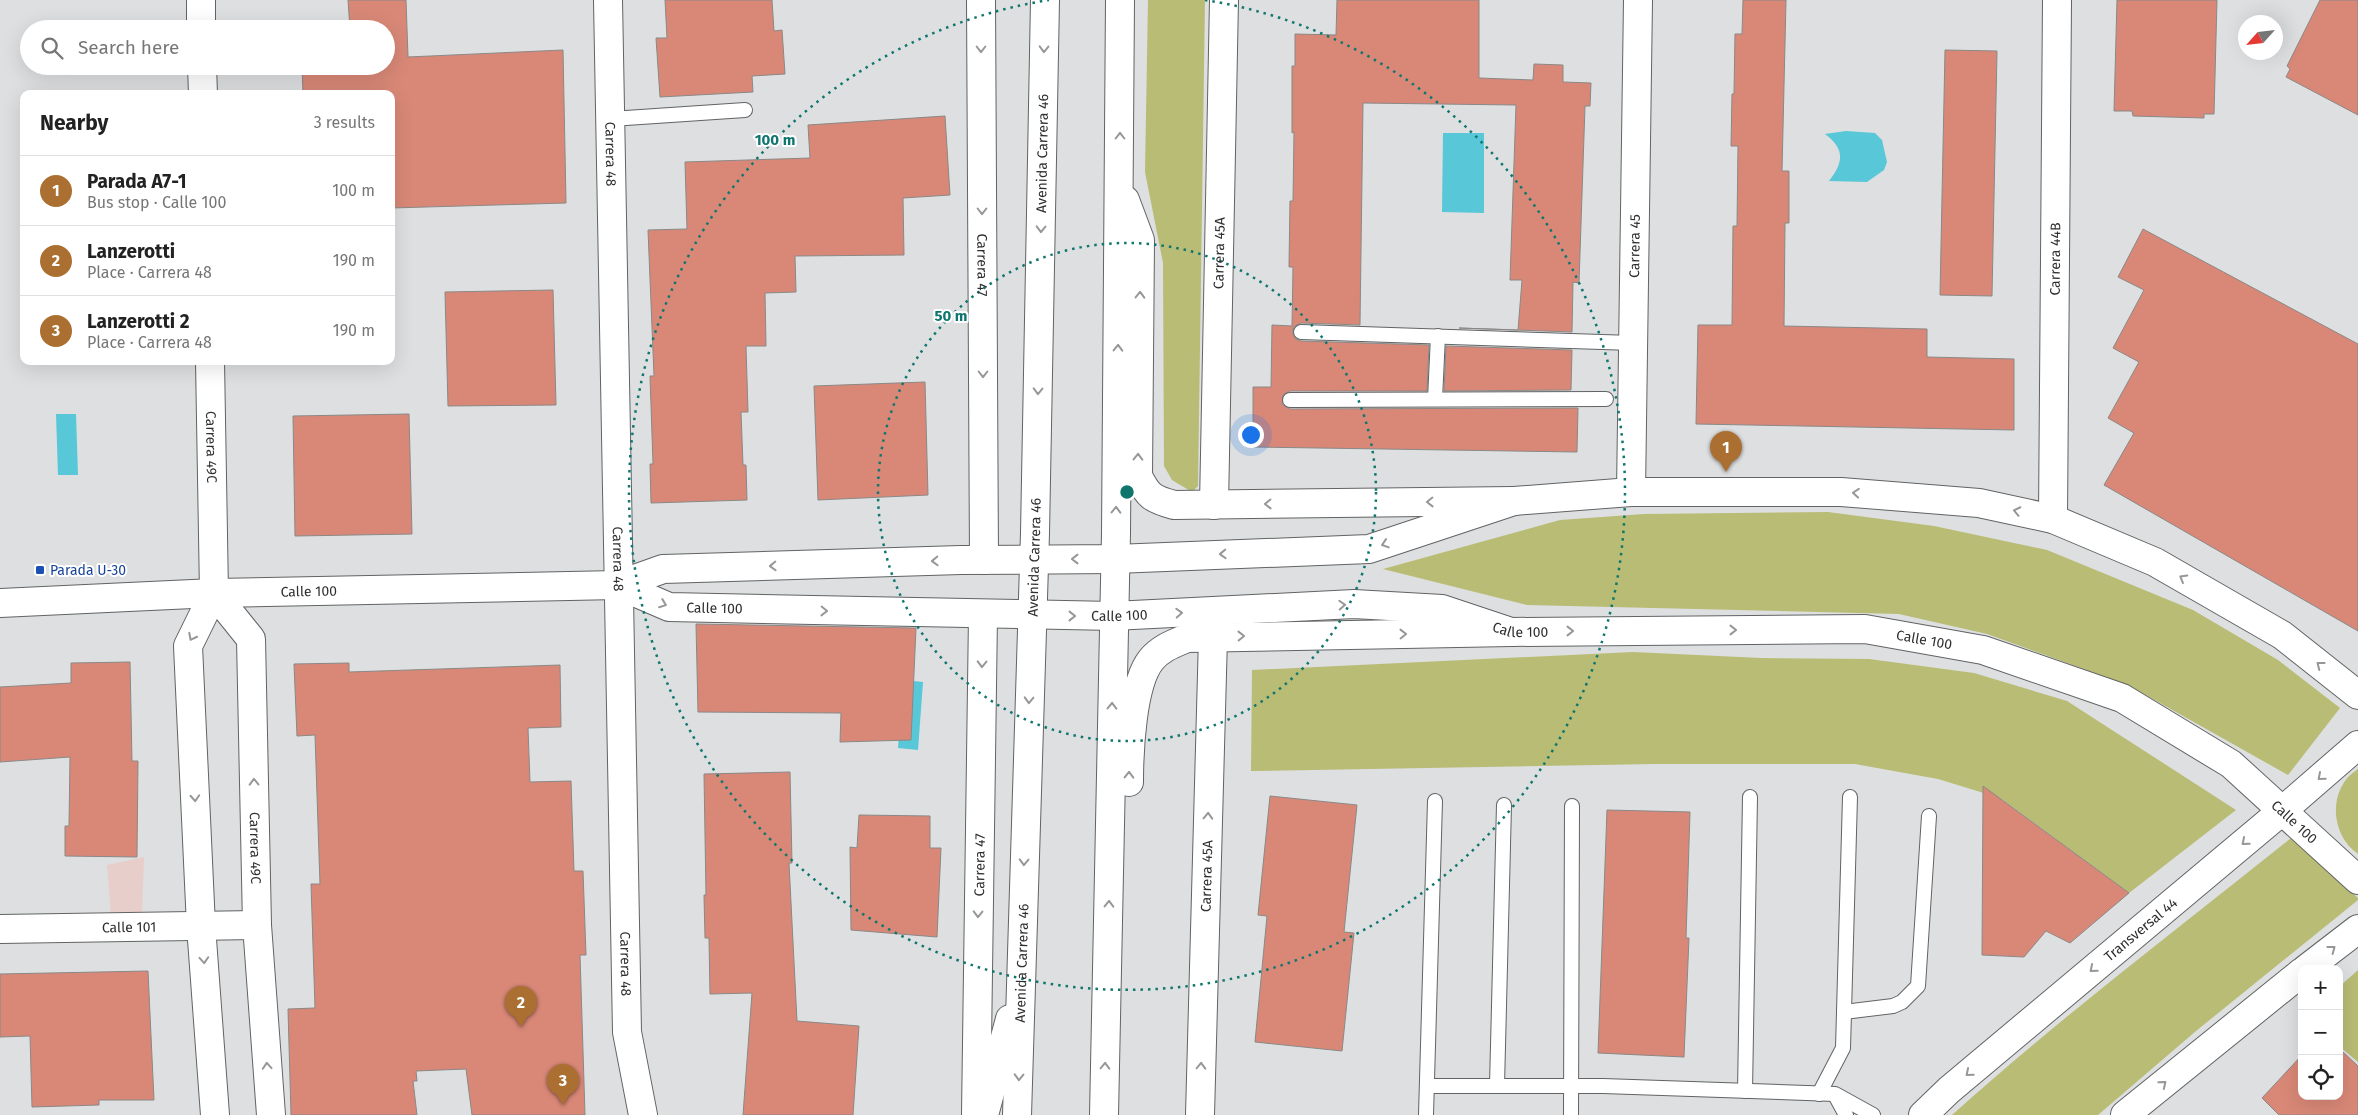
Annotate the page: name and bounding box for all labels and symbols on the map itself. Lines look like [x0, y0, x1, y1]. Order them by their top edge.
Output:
north arrow [2238, 15, 2283, 60]
one-way arrow [976, 45, 986, 53]
one-way arrow [1039, 45, 1049, 53]
street label: Avenida Carrera 46 [1033, 94, 1052, 213]
street label: Carrera 48 [601, 121, 619, 187]
text: 100 m [755, 131, 795, 149]
one-way arrow [1115, 132, 1125, 140]
one-way arrow [977, 208, 987, 215]
street label: Carrera 45 [1626, 214, 1644, 278]
street label: Carrera 45A [1210, 217, 1229, 289]
street label: Carrera 44B [2047, 222, 2064, 296]
one-way arrow [1036, 225, 1046, 233]
street label: Carrera 47 [973, 233, 991, 297]
one-way arrow [1135, 291, 1145, 298]
text: 50 m [934, 307, 968, 325]
one-way arrow [1113, 344, 1123, 352]
one-way arrow [978, 370, 988, 378]
one-way arrow [1033, 388, 1043, 395]
street label: Carrera 49C [202, 411, 220, 483]
your location [1238, 422, 1264, 448]
pin: 1 [1710, 431, 1742, 472]
one-way arrow [1133, 453, 1143, 461]
centre of rings [1118, 483, 1136, 501]
one-way arrow [1851, 488, 1859, 499]
one-way arrow [1426, 497, 1434, 508]
street label: Avenida Carrera 46 [1024, 498, 1045, 617]
one-way arrow [1264, 499, 1272, 510]
one-way arrow [1111, 506, 1121, 514]
one-way arrow [2012, 507, 2021, 517]
street label: Carrera 48 [609, 526, 627, 592]
one-way arrow [1381, 538, 1389, 548]
one-way arrow [1219, 549, 1227, 560]
one-way arrow [1071, 554, 1078, 564]
one-way arrow [931, 556, 939, 566]
one-way arrow [769, 560, 777, 571]
place label: Parada U-30 [50, 562, 126, 579]
marker: Parada U-30 [34, 564, 46, 576]
one-way arrow [2180, 574, 2189, 584]
street label: Calle 100 [280, 583, 337, 601]
one-way arrow [658, 598, 667, 608]
street label: Calle 100 [686, 599, 743, 617]
one-way arrow [1338, 599, 1346, 610]
one-way arrow [821, 606, 829, 616]
street label: Calle 100 [1091, 606, 1148, 625]
one-way arrow [1176, 608, 1184, 619]
one-way arrow [1068, 611, 1076, 621]
street label: Calle 100 [1490, 618, 1549, 641]
one-way arrow [1730, 625, 1737, 635]
one-way arrow [1567, 626, 1575, 636]
street label: Calle 100 [1895, 627, 1954, 653]
one-way arrow [1400, 628, 1408, 639]
one-way arrow [1237, 631, 1245, 642]
one-way arrow [188, 632, 198, 641]
one-way arrow [977, 660, 987, 668]
one-way arrow [2317, 663, 2326, 671]
one-way arrow [1024, 696, 1034, 704]
one-way arrow [1107, 702, 1117, 710]
one-way arrow [1124, 770, 1134, 778]
one-way arrow [2318, 771, 2327, 780]
one-way arrow [249, 778, 259, 786]
one-way arrow [190, 794, 201, 802]
street label: Calle 100 [2267, 797, 2321, 848]
street label: Carrera 49C [246, 812, 264, 884]
one-way arrow [1203, 812, 1213, 820]
street label: Carrera 47 [971, 833, 989, 897]
one-way arrow [2242, 837, 2251, 845]
street label: Carrera 45A [1198, 840, 1216, 912]
one-way arrow [1019, 858, 1030, 866]
street label: Transversal 44 [2101, 894, 2181, 965]
one-way arrow [1104, 900, 1114, 908]
street label: Avenida Carrera 46 [1012, 903, 1033, 1023]
one-way arrow [973, 910, 984, 918]
street label: Calle 101 [102, 919, 156, 936]
street label: Carrera 48 [616, 931, 634, 997]
one-way arrow [2326, 946, 2336, 955]
one-way arrow [198, 957, 209, 965]
one-way arrow [2090, 963, 2099, 972]
pin: 2 [505, 986, 537, 1027]
one-way arrow [262, 1062, 273, 1070]
one-way arrow [1100, 1062, 1110, 1070]
one-way arrow [1196, 1062, 1206, 1070]
pin: 3 [547, 1064, 579, 1105]
one-way arrow [1966, 1068, 1975, 1076]
one-way arrow [1013, 1073, 1024, 1081]
one-way arrow [2157, 1082, 2166, 1090]

